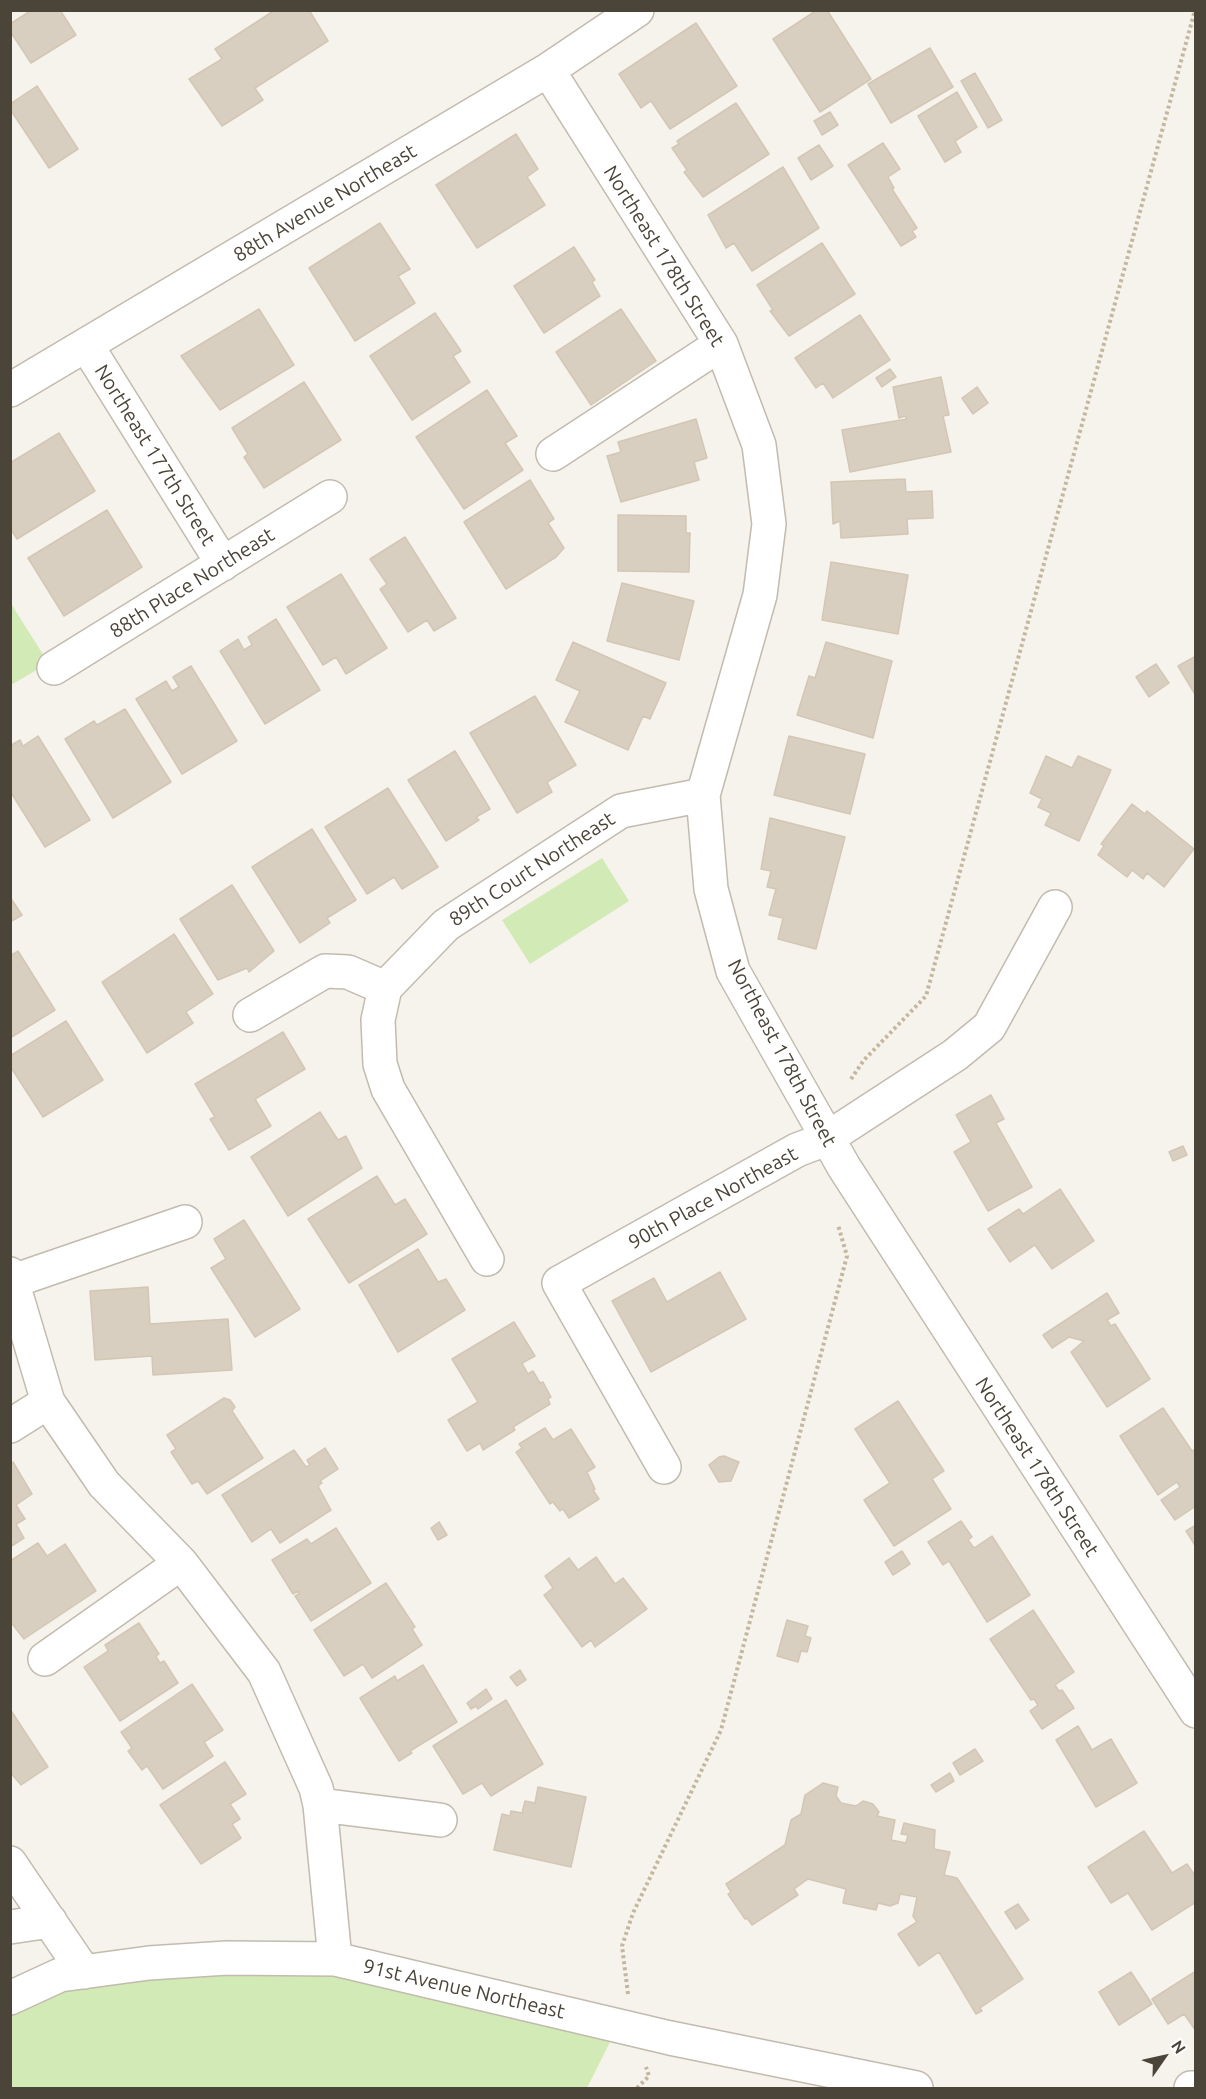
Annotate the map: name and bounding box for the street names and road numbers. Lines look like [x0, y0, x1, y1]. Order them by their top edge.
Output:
street label: 88th Avenue Northeast [229, 139, 421, 267]
street label: Northeast 178th Street [598, 161, 730, 351]
street label: Northeast 177th Street [89, 360, 221, 550]
street label: 88th Place Northeast [105, 523, 279, 643]
street label: 89th Court Northeast [445, 807, 619, 931]
street label: Northeast 178th Street [722, 955, 842, 1151]
street label: 90th Place Northeast [624, 1142, 802, 1254]
street label: Northeast 178th Street [970, 1373, 1104, 1561]
street label: 91st Avenue Northeast [361, 1954, 567, 2024]

